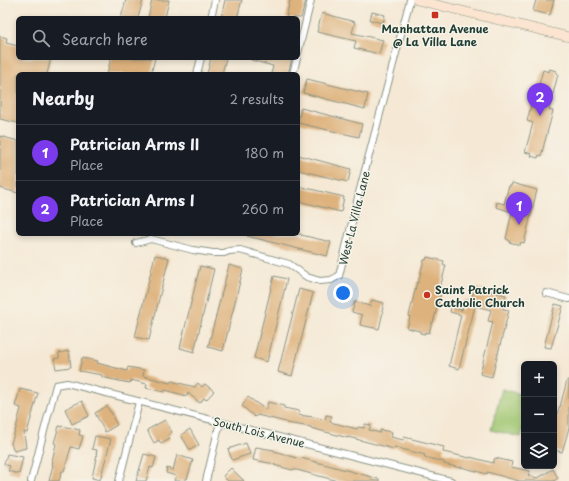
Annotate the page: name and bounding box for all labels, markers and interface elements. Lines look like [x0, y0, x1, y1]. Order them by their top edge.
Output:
marker: Manhattan Avenue @ La Villa Lane [430, 10, 440, 20]
search box [16, 16, 300, 60]
place label: Manhattan Avenue @ La Villa Lane [381, 20, 489, 50]
icon: search [30, 27, 52, 49]
text: Search here [62, 27, 148, 50]
pin: 2 [527, 83, 553, 116]
text: Nearby [32, 85, 94, 111]
text: 2 results [230, 89, 284, 108]
text: Patrician Arms II [70, 132, 199, 155]
text: 1 [42, 143, 48, 162]
text: 180 m [245, 143, 284, 162]
text: Place [70, 155, 103, 174]
street label: West La Villa Lane [334, 169, 374, 267]
text: Patrician Arms I [70, 188, 195, 211]
pin: 1 [506, 192, 532, 225]
text: 2 [40, 199, 50, 218]
text: 260 m [242, 199, 284, 218]
text: Place [70, 211, 103, 230]
place label: Saint Patrick Catholic Church [435, 281, 525, 311]
your location [333, 283, 353, 303]
marker: Saint Patrick Catholic Church [422, 290, 432, 300]
map controls [521, 361, 557, 469]
button: + [521, 361, 557, 397]
button: − [521, 397, 557, 433]
street label: South Lois Avenue [211, 412, 307, 452]
button: layers [521, 433, 557, 469]

